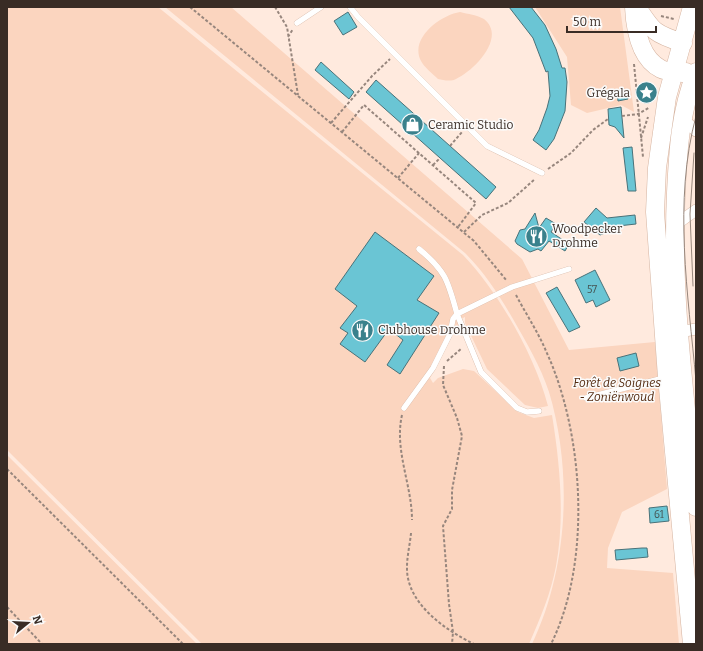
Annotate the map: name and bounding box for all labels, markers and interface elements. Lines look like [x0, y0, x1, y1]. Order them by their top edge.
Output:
scale bar [567, 8, 656, 34]
text: 50 m [573, 15, 602, 29]
place icon: Grégala [633, 80, 659, 106]
place label: Grégala [587, 86, 630, 100]
shop icon: Ceramic Studio [400, 112, 426, 138]
place label: Ceramic Studio [428, 118, 514, 132]
place label: Woodpecker Drohme [552, 222, 623, 250]
restaurant icon: Woodpecker Drohme [524, 223, 550, 249]
house number: 57 [587, 284, 597, 296]
restaurant icon: Clubhouse Drohme [350, 317, 376, 343]
place label: Clubhouse Drohme [378, 323, 486, 337]
park label: Forêt de Soignes - Zoniënwoud [573, 376, 661, 404]
house number: 61 [654, 509, 664, 521]
north arrow [8, 603, 48, 643]
text: N [30, 614, 45, 627]

